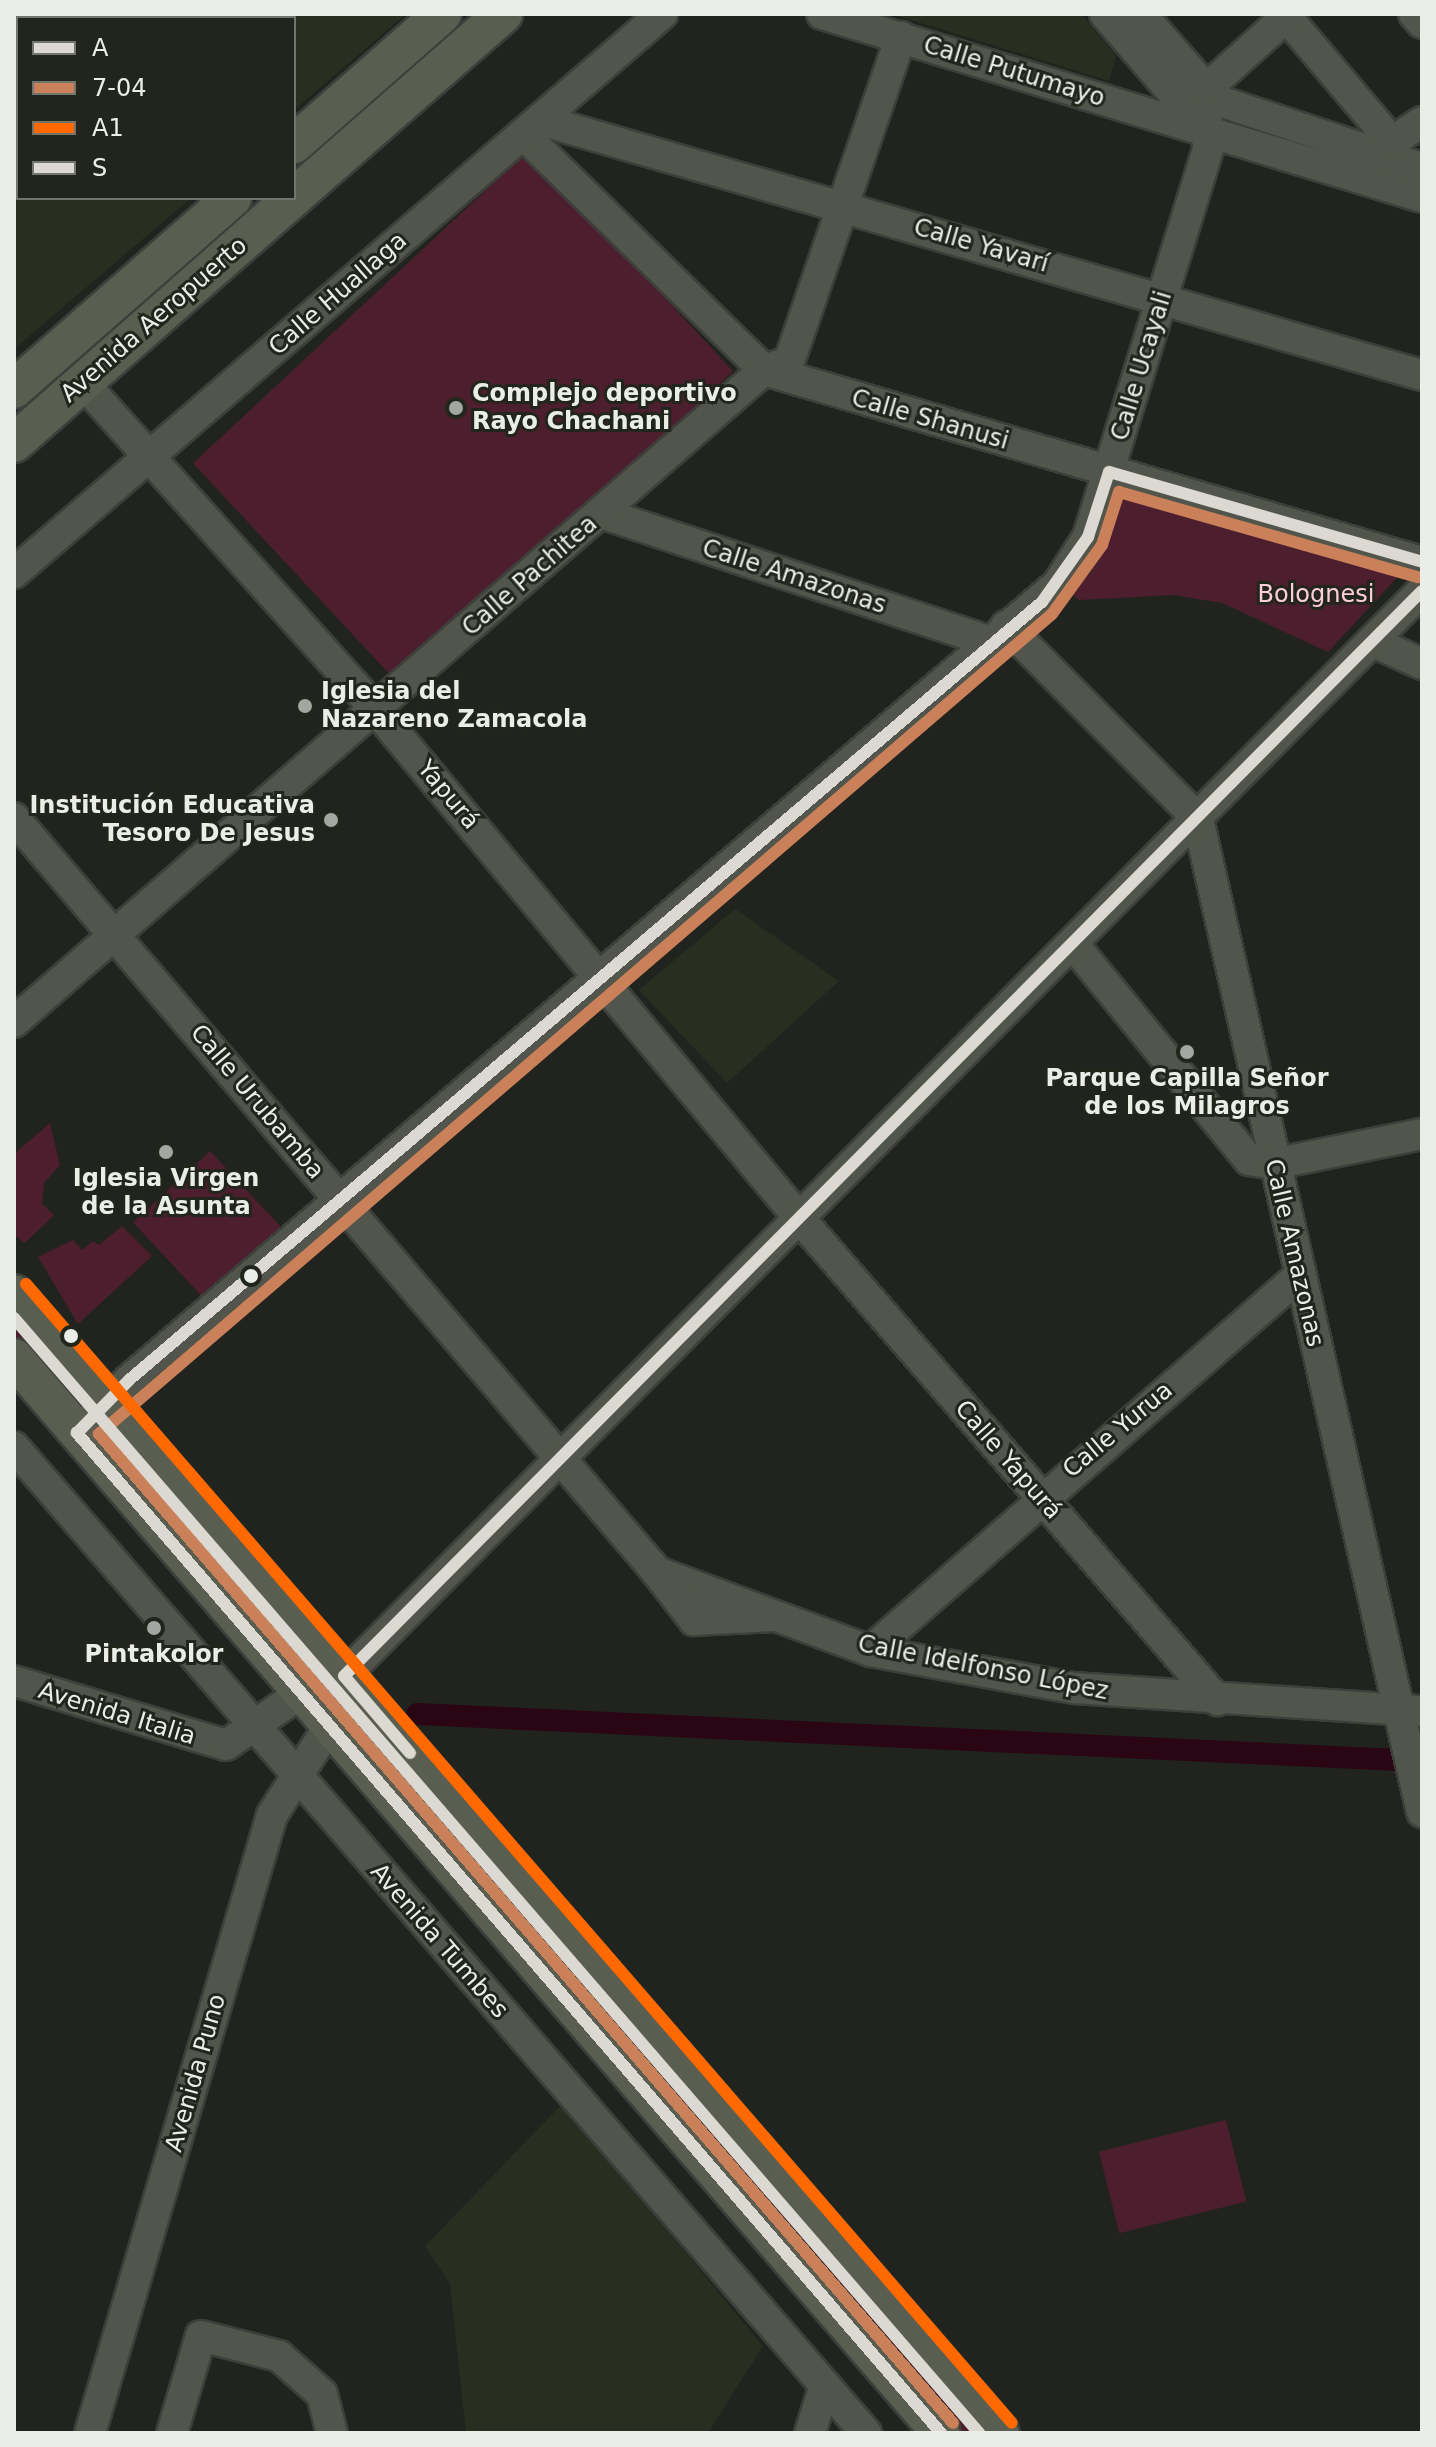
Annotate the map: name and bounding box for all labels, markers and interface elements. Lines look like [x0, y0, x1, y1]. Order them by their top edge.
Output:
legend [16, 16, 296, 200]
street label: Calle Putumayo [920, 31, 1108, 113]
text: A [92, 34, 108, 62]
text: 7-04 [92, 74, 146, 102]
text: A1 [92, 114, 124, 142]
text: S [92, 154, 107, 182]
street label: Calle Yavarí [910, 213, 1052, 279]
street label: Calle Huallaga [263, 226, 413, 362]
street label: Avenida Aeropuerto [55, 231, 253, 409]
street label: Calle Ucayali [1106, 288, 1178, 444]
place label: Complejo deportivo Rayo Chachani [472, 380, 737, 436]
street label: Calle Shanusi [848, 384, 1012, 456]
marker: Complejo deportivo Rayo Chachani [447, 399, 465, 417]
street label: Calle Pachitea [457, 510, 603, 642]
street label: Calle Amazonas [699, 534, 889, 620]
park label: Bolognesi [1258, 581, 1374, 609]
place label: Iglesia del Nazareno Zamacola [321, 678, 587, 734]
marker: Iglesia del Nazareno Zamacola [296, 697, 314, 715]
street label: Yapurá [411, 755, 485, 835]
place label: Institución Educativa Tesoro De Jesus [29, 792, 315, 848]
marker: Institución Educativa Tesoro De Jesus [322, 811, 340, 829]
street label: Calle Urubamba [184, 1019, 330, 1185]
marker: Parque Capilla Señor de los Milagros [1178, 1043, 1196, 1061]
place label: Parque Capilla Señor de los Milagros [1045, 1065, 1329, 1121]
marker: Iglesia Virgen de la Asunta [157, 1143, 175, 1161]
street label: Calle Amazonas [1258, 1157, 1330, 1349]
place label: Iglesia Virgen de la Asunta [73, 1165, 259, 1221]
unlabelled marker [243, 1268, 259, 1284]
unlabelled marker [63, 1328, 79, 1344]
street label: Calle Yurua [1057, 1376, 1179, 1484]
street label: Calle Yapurá [948, 1395, 1068, 1525]
marker: Pintakolor [145, 1619, 163, 1637]
street label: Calle Idelfonso López [855, 1630, 1111, 1706]
place label: Pintakolor [85, 1641, 223, 1669]
street label: Avenida Italia [35, 1676, 199, 1752]
street label: Avenida Tumbes [364, 1858, 514, 2024]
street label: Avenida Puno [160, 1991, 232, 2155]

